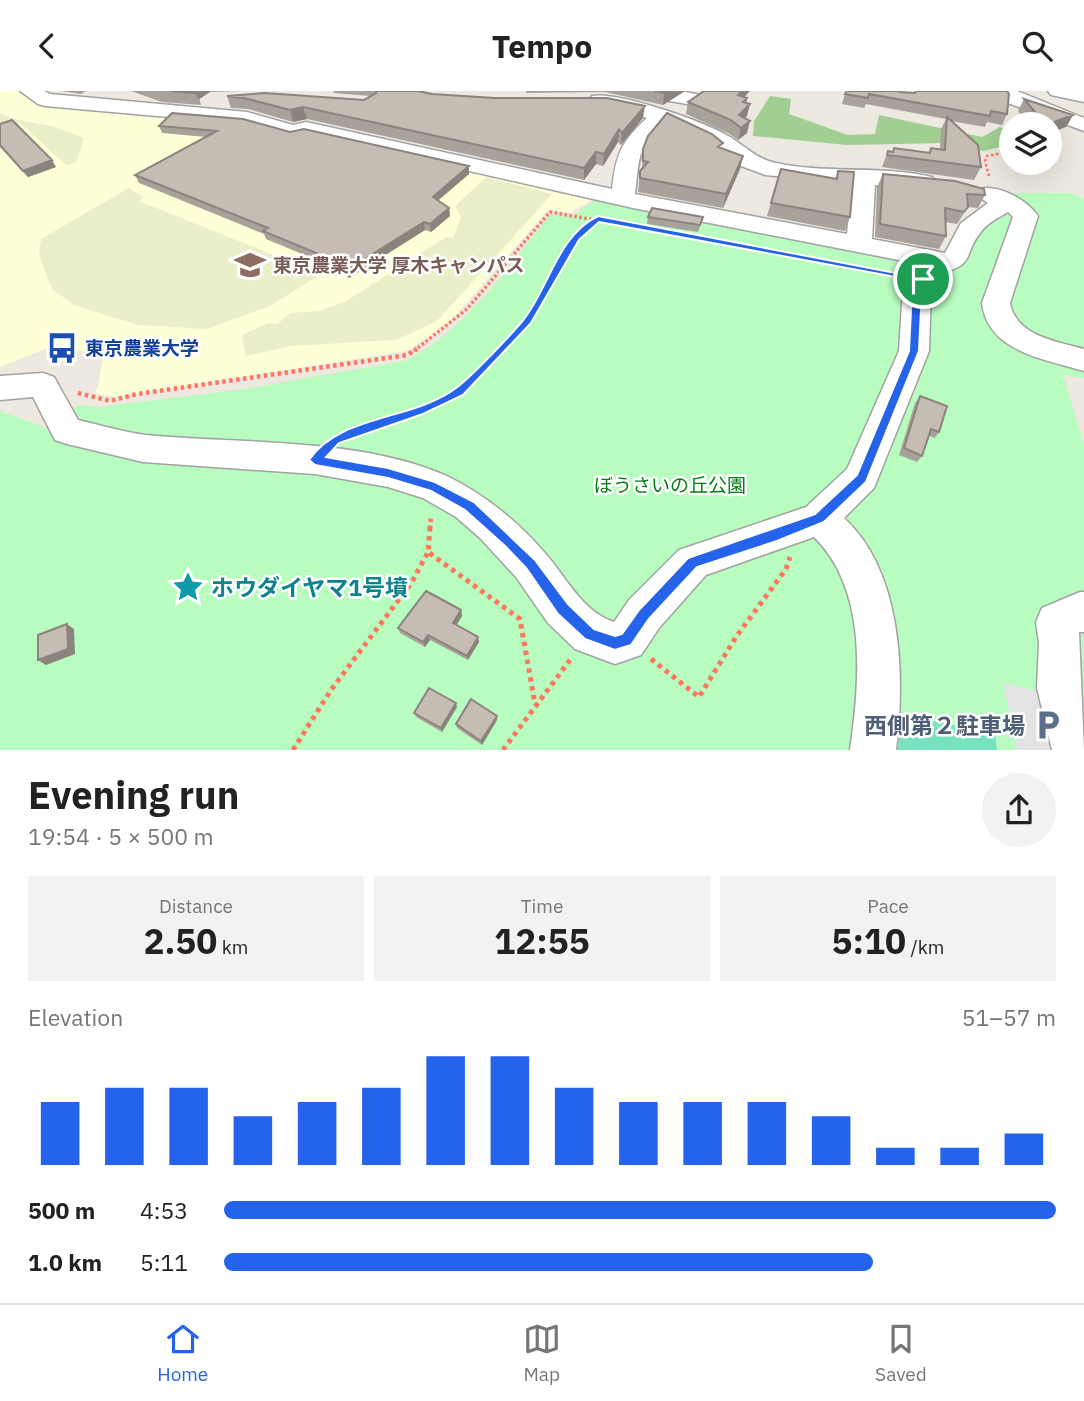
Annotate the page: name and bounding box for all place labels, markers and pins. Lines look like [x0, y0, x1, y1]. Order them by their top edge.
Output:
school or university icon: 東京農業大学 厚木キャンパス [233, 248, 267, 282]
pin [893, 249, 953, 309]
place label: 東京農業大学 厚木キャンパス [273, 253, 525, 277]
bus stop icon: 東京農業大学 [45, 331, 79, 365]
place label: 東京農業大学 [85, 336, 199, 360]
place icon: ホウダイヤマ1号墳 [171, 570, 205, 604]
place label: ホウダイヤマ1号墳 [211, 572, 408, 602]
parking icon: 西側第２駐車場 [1031, 708, 1065, 742]
place label: 西側第２駐車場 [864, 710, 1025, 740]

